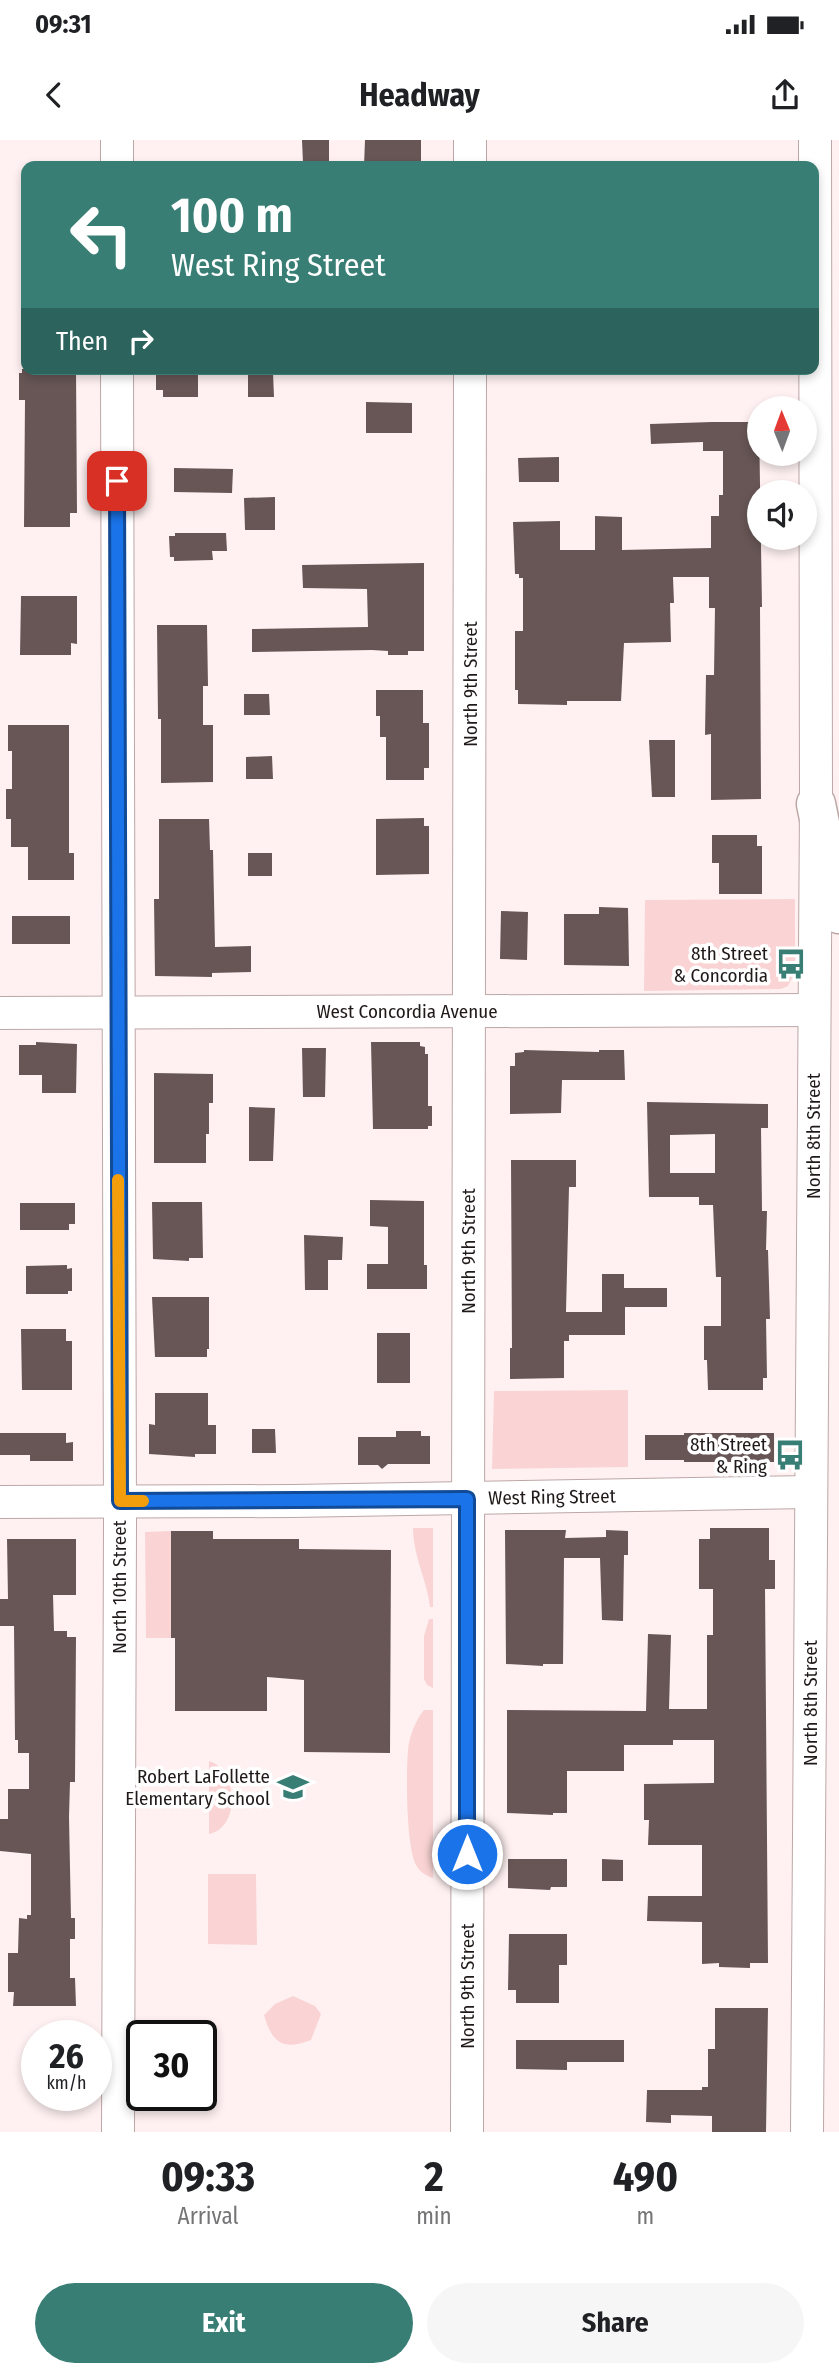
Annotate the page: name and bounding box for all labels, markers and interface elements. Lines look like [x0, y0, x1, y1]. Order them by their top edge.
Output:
text: 09:31 [35, 9, 92, 40]
icon: back [35, 76, 73, 114]
text: Headway [359, 76, 480, 114]
icon: share [766, 76, 804, 114]
text: 100 m [171, 186, 293, 245]
icon: left [56, 189, 147, 280]
text: West Ring Street [171, 246, 386, 284]
icon: right [122, 322, 160, 360]
text: Then [56, 326, 108, 357]
north arrow [747, 396, 817, 466]
map controls [747, 396, 817, 550]
pin [87, 451, 147, 511]
icon: arrive [98, 462, 136, 500]
button: sound [747, 480, 817, 550]
street label: North 9th Street [459, 620, 482, 747]
place label: 8th Street & Concordia [673, 942, 769, 987]
bus stop icon: 8th Street & Concordia [774, 947, 808, 981]
street label: West Concordia Avenue [316, 1000, 498, 1023]
street label: North 8th Street [802, 1072, 825, 1199]
street label: North 9th Street [457, 1187, 480, 1314]
place label: 8th Street & Ring [690, 1433, 768, 1478]
bus stop icon: 8th Street & Ring [773, 1438, 807, 1472]
street label: West Ring Street [488, 1484, 617, 1510]
street label: North 10th Street [108, 1519, 131, 1654]
street label: North 8th Street [799, 1639, 822, 1766]
place label: Robert LaFollette Elementary School [125, 1765, 270, 1810]
school or university icon: Robert LaFollette Elementary School [276, 1770, 310, 1804]
position arrow [430, 1817, 504, 1891]
street label: North 9th Street [456, 1922, 479, 2049]
speed limit sign: 30 [126, 2020, 217, 2111]
text: 26 [49, 2035, 84, 2077]
text: km/h [46, 2072, 87, 2094]
text: 09:33 [161, 2152, 255, 2202]
text: 2 [424, 2152, 444, 2202]
text: 490 [613, 2152, 678, 2202]
text: Arrival [178, 2202, 239, 2230]
text: min [416, 2202, 452, 2230]
text: m [637, 2202, 654, 2230]
button: Exit [35, 2283, 413, 2363]
button: Share [427, 2283, 804, 2363]

